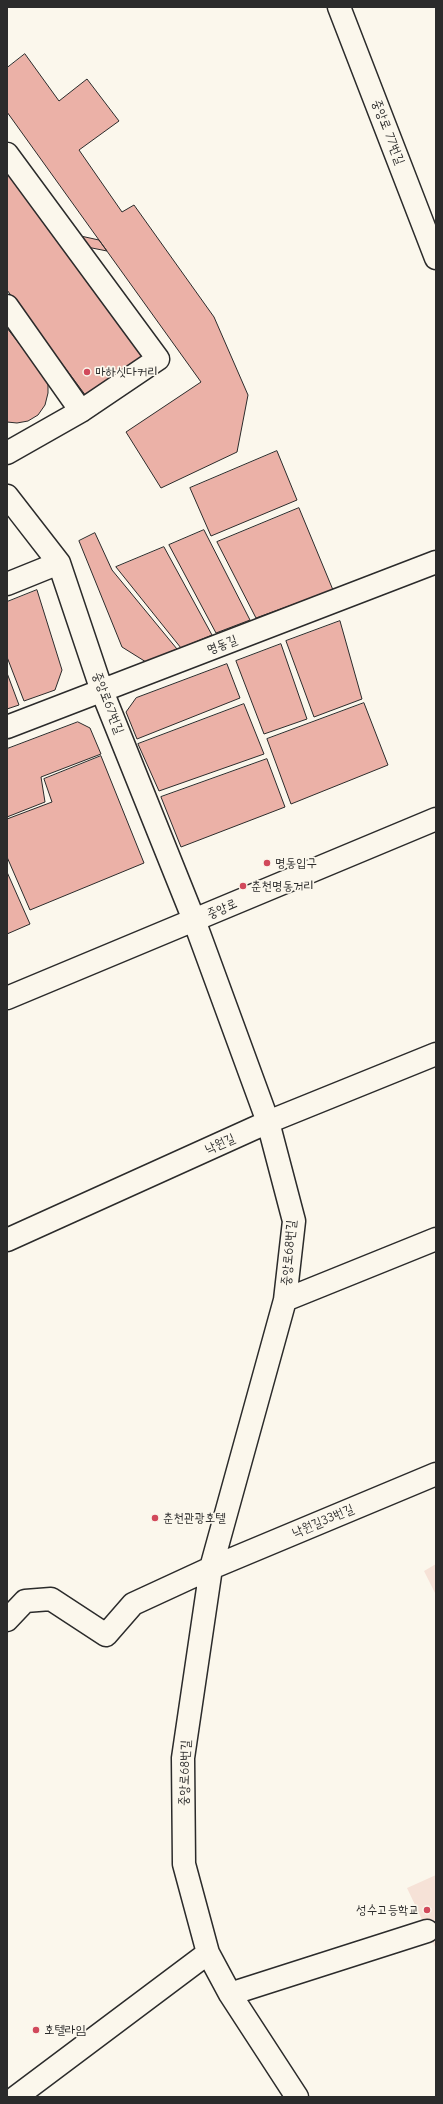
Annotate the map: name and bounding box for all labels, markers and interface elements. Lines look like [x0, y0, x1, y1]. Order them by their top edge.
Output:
street label: 중앙로 77번길 [368, 97, 408, 167]
place label: 마하싯다커리 [95, 364, 158, 380]
marker: 마하싯다커리 [82, 367, 92, 377]
street label: 명동길 [205, 632, 239, 658]
street label: 중앙로67번길 [89, 670, 127, 736]
place label: 명동입구 [275, 855, 317, 871]
marker: 명동입구 [262, 858, 272, 868]
place label: 춘천명동거리 [251, 878, 314, 894]
marker: 춘천명동거리 [238, 881, 248, 891]
street label: 중앙로 [205, 896, 239, 922]
street label: 낙원길 [202, 1130, 238, 1158]
street label: 중앙로68번길 [278, 1219, 300, 1287]
street label: 낙원길33번길 [290, 1501, 356, 1541]
place label: 춘천관광호텔 [163, 1510, 226, 1526]
marker: 춘천관광호텔 [150, 1513, 160, 1523]
street label: 중앙로68번길 [176, 1740, 194, 1806]
place label: 성수고등학교 [356, 1902, 419, 1918]
marker: 성수고등학교 [422, 1905, 432, 1915]
place label: 호텔라임 [44, 2022, 86, 2038]
marker: 호텔라임 [31, 2025, 41, 2035]

